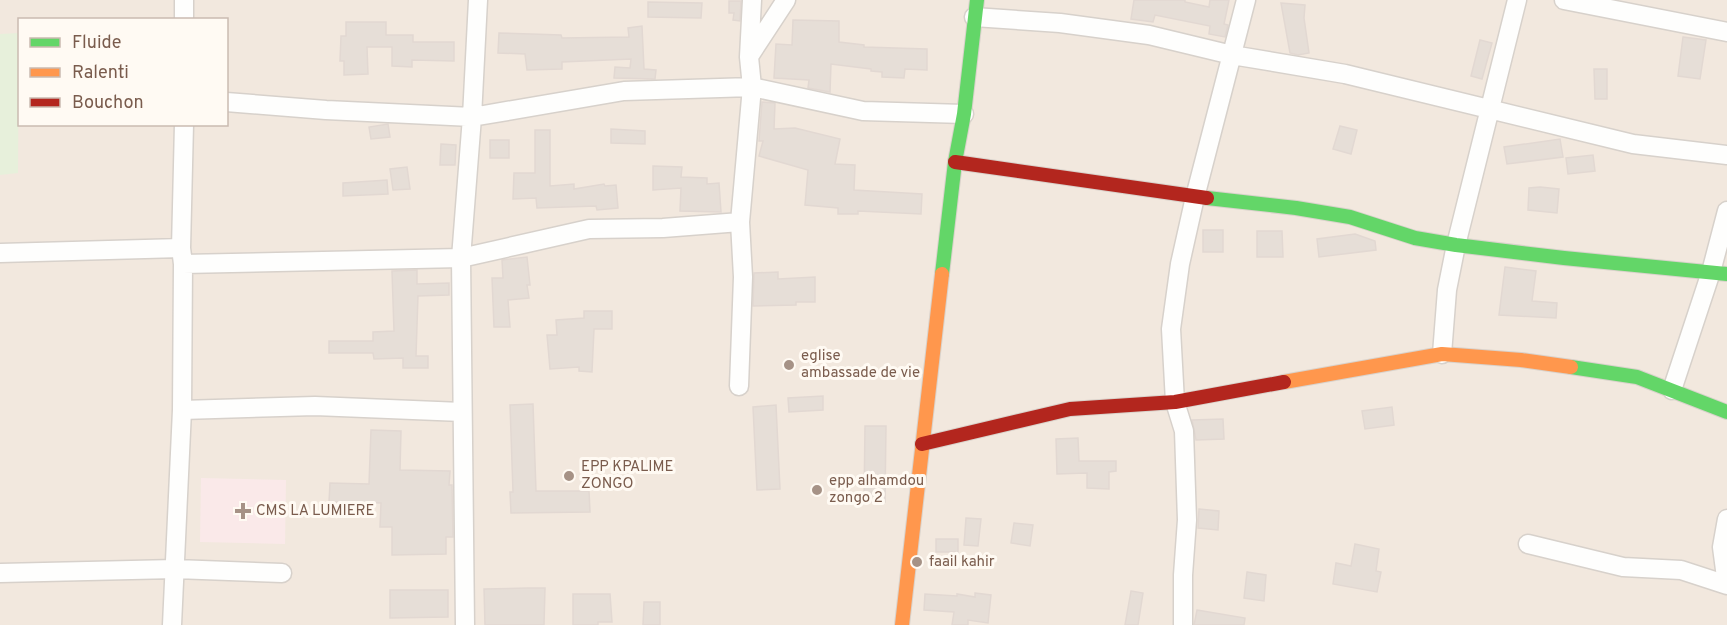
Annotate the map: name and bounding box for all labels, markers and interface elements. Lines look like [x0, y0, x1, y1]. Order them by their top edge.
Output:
legend [18, 18, 228, 126]
text: Fluide [72, 32, 121, 55]
text: Ralenti [72, 62, 129, 85]
text: Bouchon [72, 92, 144, 115]
place label: eglise ambassade de vie [801, 347, 920, 383]
marker: eglise ambassade de vie [782, 358, 796, 372]
place label: EPP KPALIME ZONGO [581, 458, 674, 494]
marker: EPP KPALIME ZONGO [562, 469, 576, 483]
place label: epp alhamdou zongo 2 [829, 472, 924, 508]
marker: epp alhamdou zongo 2 [810, 483, 824, 497]
marker: CMS LA LUMIERE [234, 502, 252, 520]
place label: CMS LA LUMIERE [256, 502, 375, 521]
place label: faail kahir [929, 553, 995, 572]
marker: faail kahir [910, 555, 924, 569]

